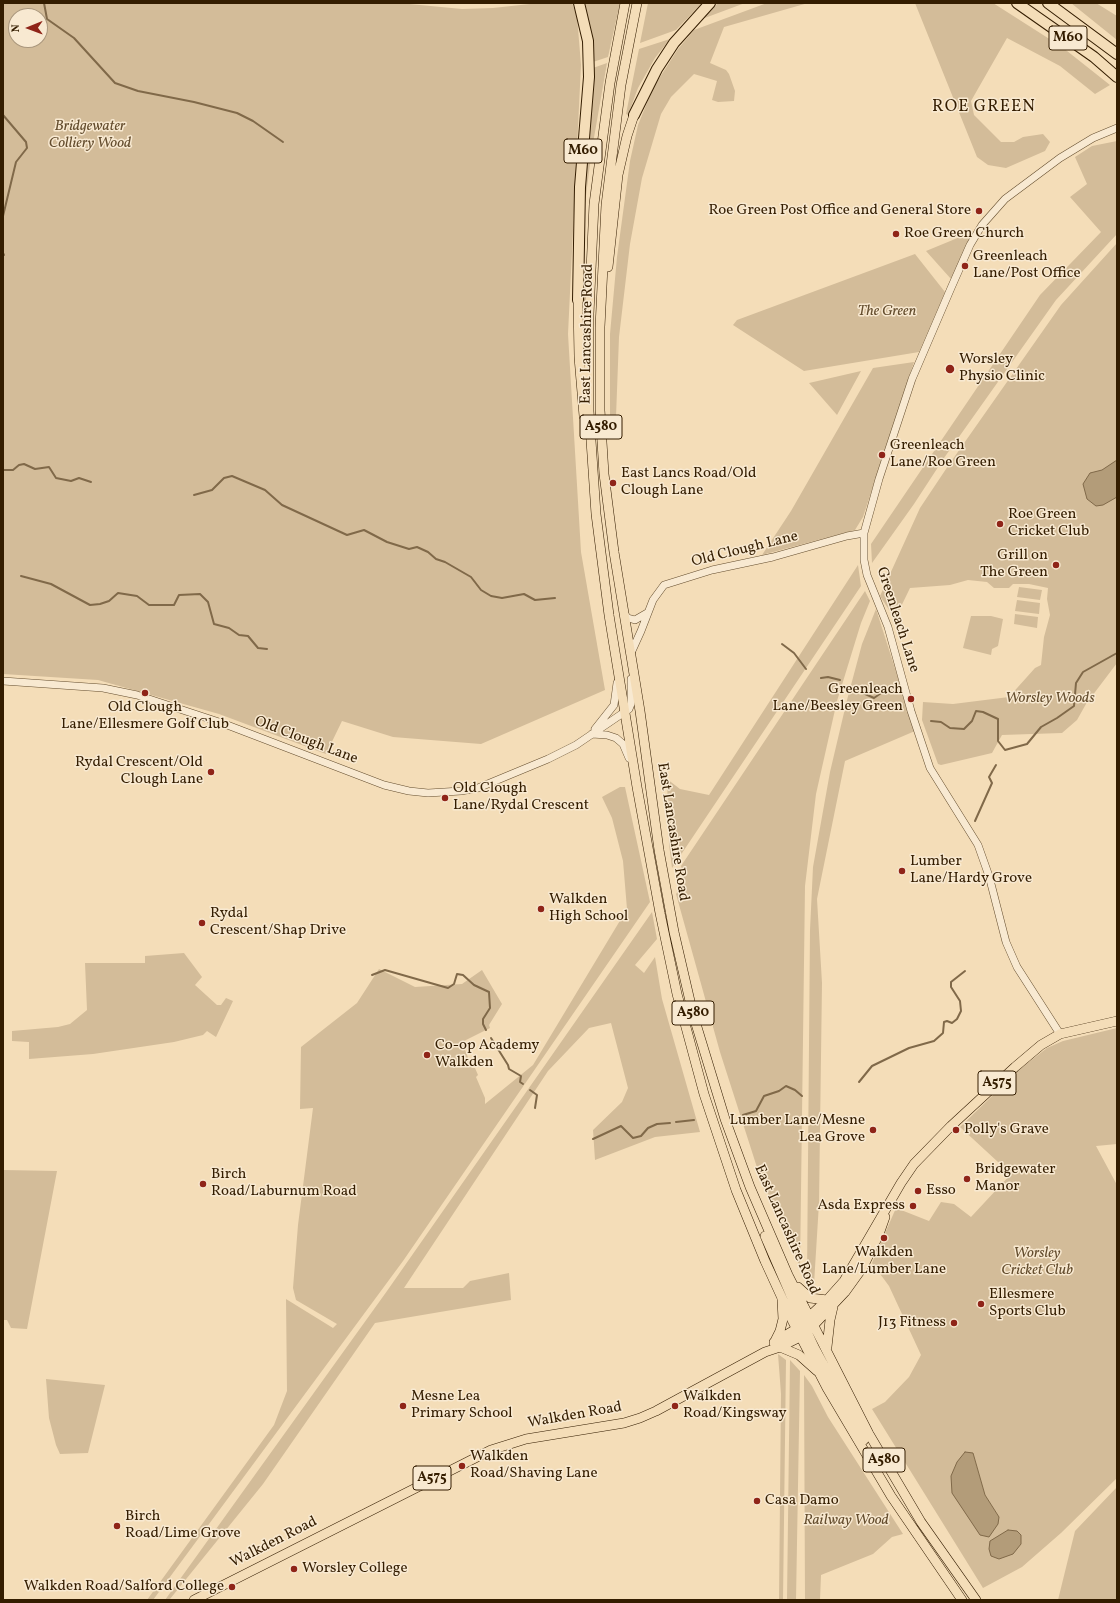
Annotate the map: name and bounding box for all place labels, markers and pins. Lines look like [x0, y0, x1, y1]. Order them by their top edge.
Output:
place label: Roe Green Post Office and General Store [708, 202, 971, 220]
marker: Roe Green Post Office and General Store [974, 206, 984, 216]
place label: Roe Green Church [904, 225, 1024, 243]
marker: Roe Green Church [891, 229, 901, 239]
place label: Greenleach Lane/Post Office [973, 248, 1081, 283]
marker: Greenleach Lane/Post Office [960, 261, 970, 271]
place label: Worsley Physio Clinic [959, 351, 1045, 386]
marker: Worsley Physio Clinic [944, 363, 956, 375]
place label: Greenleach Lane/Roe Green [890, 437, 996, 472]
marker: Greenleach Lane/Roe Green [877, 450, 887, 460]
place label: East Lancs Road/Old Clough Lane [621, 465, 756, 500]
marker: East Lancs Road/Old Clough Lane [608, 478, 618, 488]
place label: Roe Green Cricket Club [1008, 506, 1089, 541]
marker: Roe Green Cricket Club [995, 519, 1005, 529]
place label: Grill on The Green [980, 547, 1048, 582]
marker: Grill on The Green [1051, 560, 1061, 570]
place label: Greenleach Lane/Beesley Green [773, 681, 903, 716]
marker: Old Clough Lane/Ellesmere Golf Club [140, 688, 150, 698]
marker: Greenleach Lane/Beesley Green [906, 694, 916, 704]
place label: Old Clough Lane/Ellesmere Golf Club [61, 699, 229, 734]
place label: Rydal Crescent/Old Clough Lane [75, 754, 203, 789]
marker: Rydal Crescent/Old Clough Lane [206, 767, 216, 777]
place label: Old Clough Lane/Rydal Crescent [453, 780, 589, 815]
marker: Old Clough Lane/Rydal Crescent [440, 793, 450, 803]
place label: Lumber Lane/Hardy Grove [910, 853, 1032, 888]
marker: Lumber Lane/Hardy Grove [897, 866, 907, 876]
place label: Walkden High School [549, 891, 628, 926]
marker: Walkden High School [536, 904, 546, 914]
place label: Rydal Crescent/Shap Drive [210, 905, 346, 940]
marker: Rydal Crescent/Shap Drive [197, 918, 207, 928]
place label: Co-op Academy Walkden [435, 1037, 539, 1072]
marker: Co-op Academy Walkden [422, 1050, 432, 1060]
place label: Lumber Lane/Mesne Lea Grove [730, 1112, 865, 1147]
place label: Polly's Grave [964, 1121, 1049, 1139]
marker: Lumber Lane/Mesne Lea Grove [868, 1125, 878, 1135]
marker: Polly's Grave [951, 1125, 961, 1135]
place label: Bridgewater Manor [975, 1161, 1056, 1196]
place label: Birch Road/Laburnum Road [211, 1166, 357, 1201]
marker: Bridgewater Manor [962, 1174, 972, 1184]
marker: Birch Road/Laburnum Road [198, 1179, 208, 1189]
place label: Esso [926, 1182, 956, 1200]
marker: Esso [913, 1186, 923, 1196]
place label: Asda Express [817, 1197, 905, 1215]
marker: Asda Express [908, 1201, 918, 1211]
marker: Walkden Lane/Lumber Lane [879, 1233, 889, 1243]
place label: Walkden Lane/Lumber Lane [822, 1244, 946, 1279]
place label: Ellesmere Sports Club [989, 1286, 1066, 1321]
marker: Ellesmere Sports Club [976, 1299, 986, 1309]
place label: J13 Fitness [878, 1314, 946, 1332]
marker: J13 Fitness [949, 1318, 959, 1328]
place label: Mesne Lea Primary School [411, 1388, 513, 1423]
place label: Walkden Road/Kingsway [683, 1388, 787, 1423]
marker: Mesne Lea Primary School [398, 1401, 408, 1411]
marker: Walkden Road/Kingsway [670, 1401, 680, 1411]
place label: Walkden Road/Shaving Lane [470, 1448, 598, 1483]
marker: Walkden Road/Shaving Lane [457, 1461, 467, 1471]
place label: Casa Damo [765, 1492, 839, 1510]
marker: Casa Damo [752, 1496, 762, 1506]
place label: Birch Road/Lime Grove [125, 1508, 241, 1543]
marker: Birch Road/Lime Grove [112, 1521, 122, 1531]
place label: Worsley College [302, 1560, 408, 1578]
marker: Worsley College [289, 1564, 299, 1574]
place label: Walkden Road/Salford College [24, 1578, 224, 1596]
marker: Walkden Road/Salford College [227, 1582, 237, 1592]

